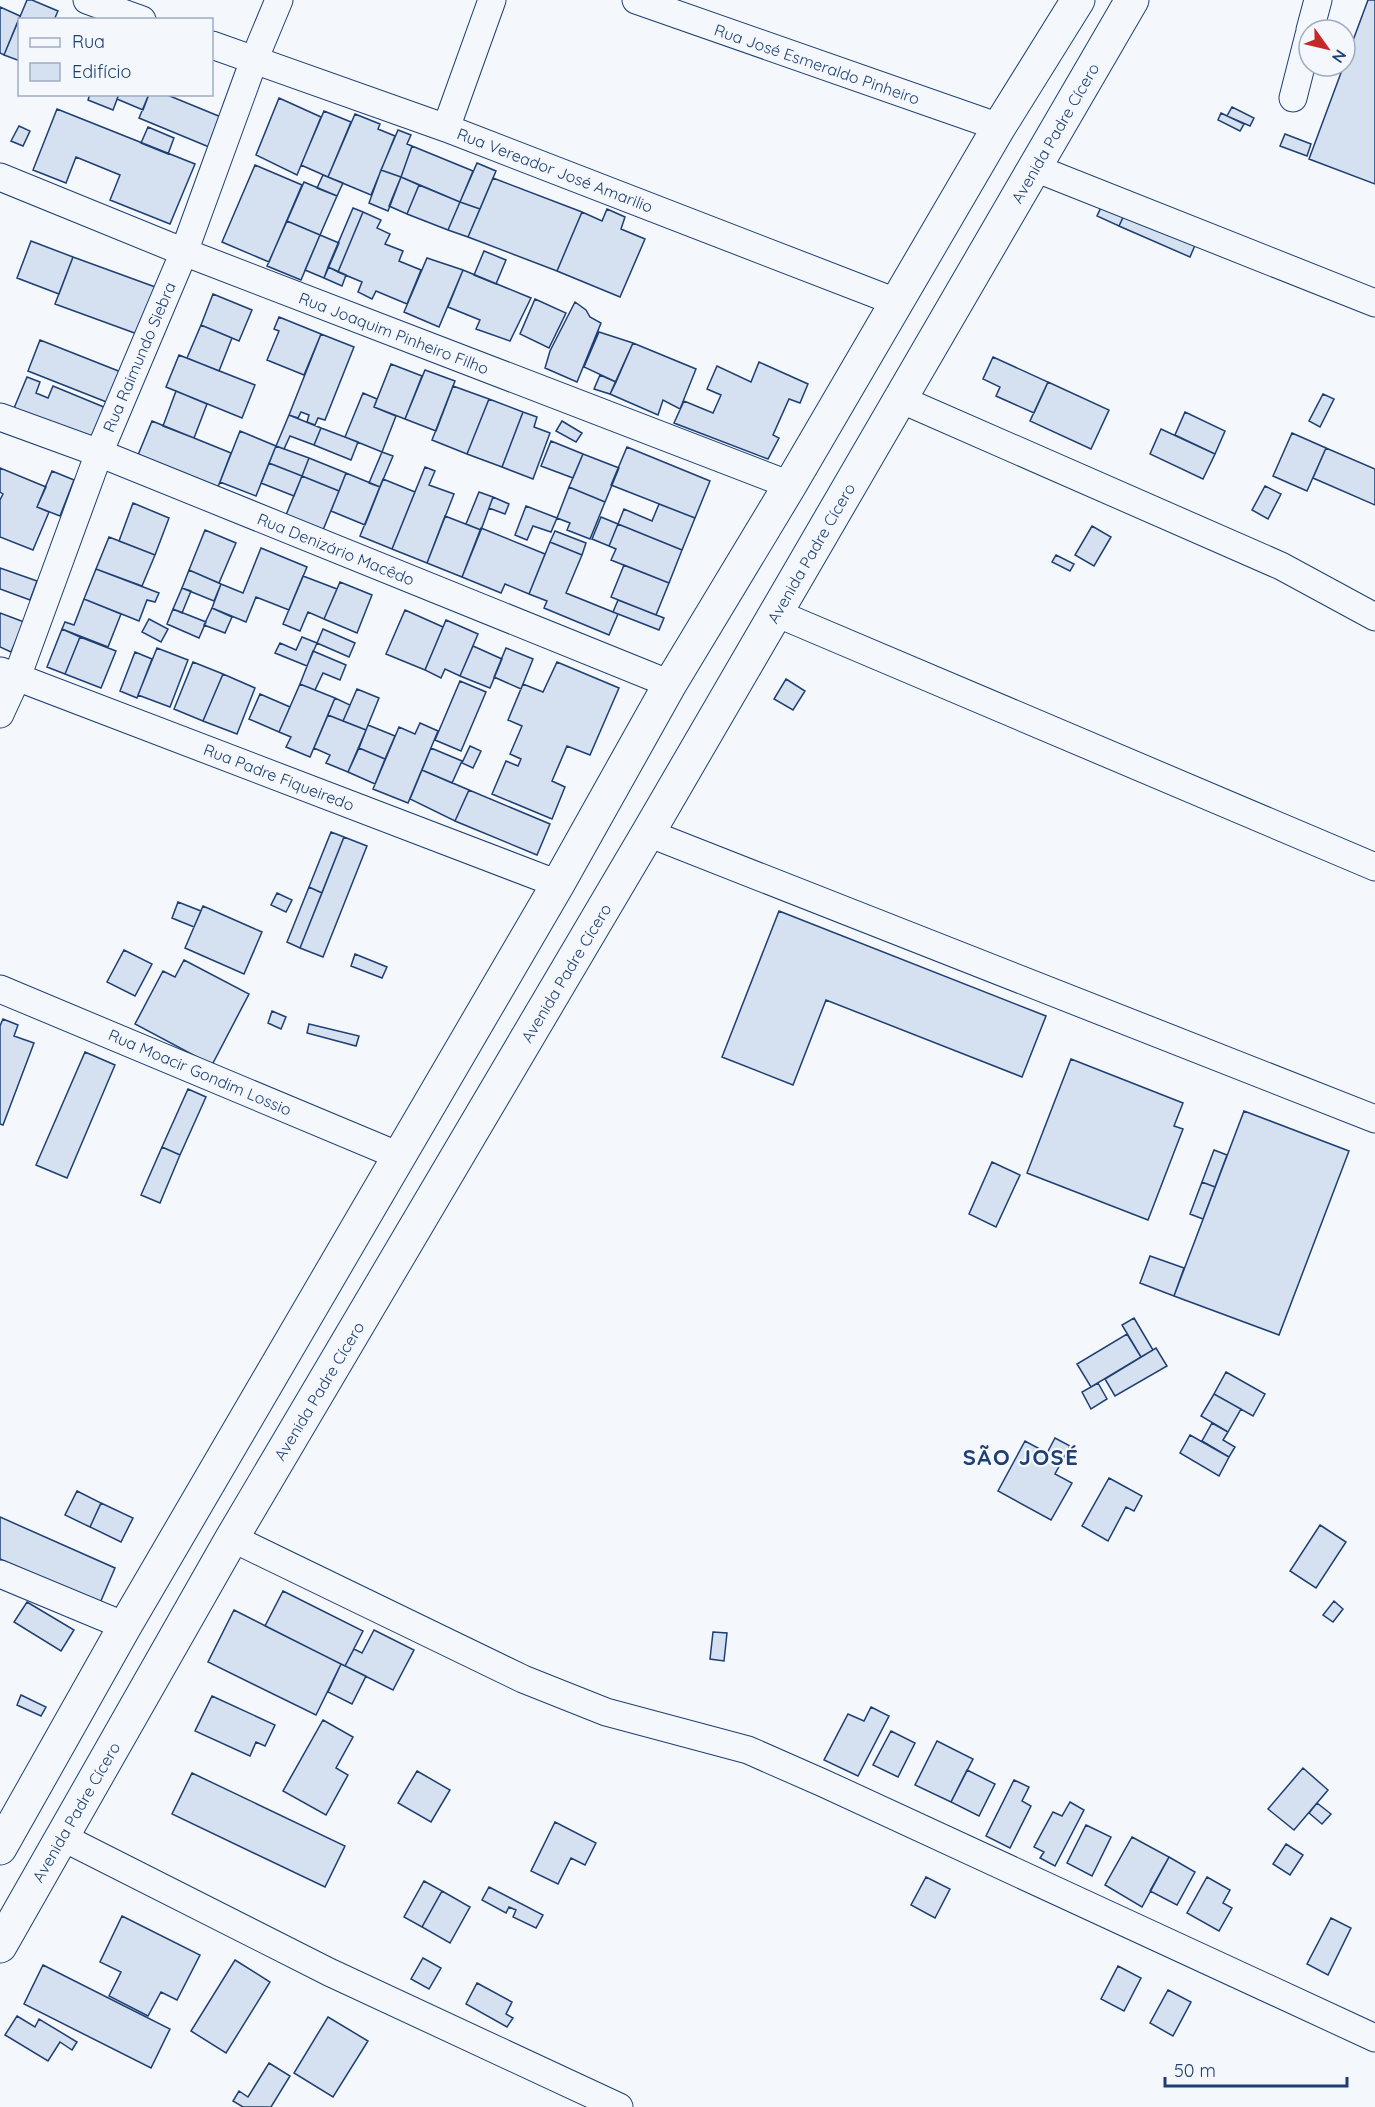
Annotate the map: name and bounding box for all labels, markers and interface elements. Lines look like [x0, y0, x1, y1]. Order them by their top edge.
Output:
legend [18, 18, 213, 96]
north arrow [1297, 18, 1357, 78]
street label: Rua José Esmeraldo Pinheiro [712, 19, 922, 109]
text: Rua [72, 30, 105, 53]
text: N [1328, 46, 1351, 67]
street label: Avenida Padre Cícero [1007, 59, 1103, 207]
text: Edifício [72, 60, 131, 83]
street label: Rua Vereador José Amarilio [454, 123, 656, 217]
street label: Rua Raimundo Siebra [98, 279, 180, 435]
street label: Rua Joaquim Pinheiro Filho [296, 287, 492, 379]
street label: Avenida Padre Cícero [763, 479, 859, 627]
street label: Rua Denizário Macêdo [255, 508, 417, 590]
street label: Rua Padre Fiqueiredo [201, 739, 357, 815]
street label: Avenida Padre Cícero [517, 900, 615, 1046]
street label: Rua Moacir Gondim Lossio [105, 1024, 295, 1120]
street label: Avenida Padre Cícero [270, 1318, 368, 1464]
district label: SÃO JOSÉ [963, 1443, 1079, 1471]
street label: Avenida Padre Cícero [28, 1738, 124, 1886]
scale bar [1165, 2050, 1346, 2088]
text: 50 m [1174, 2059, 1216, 2082]

